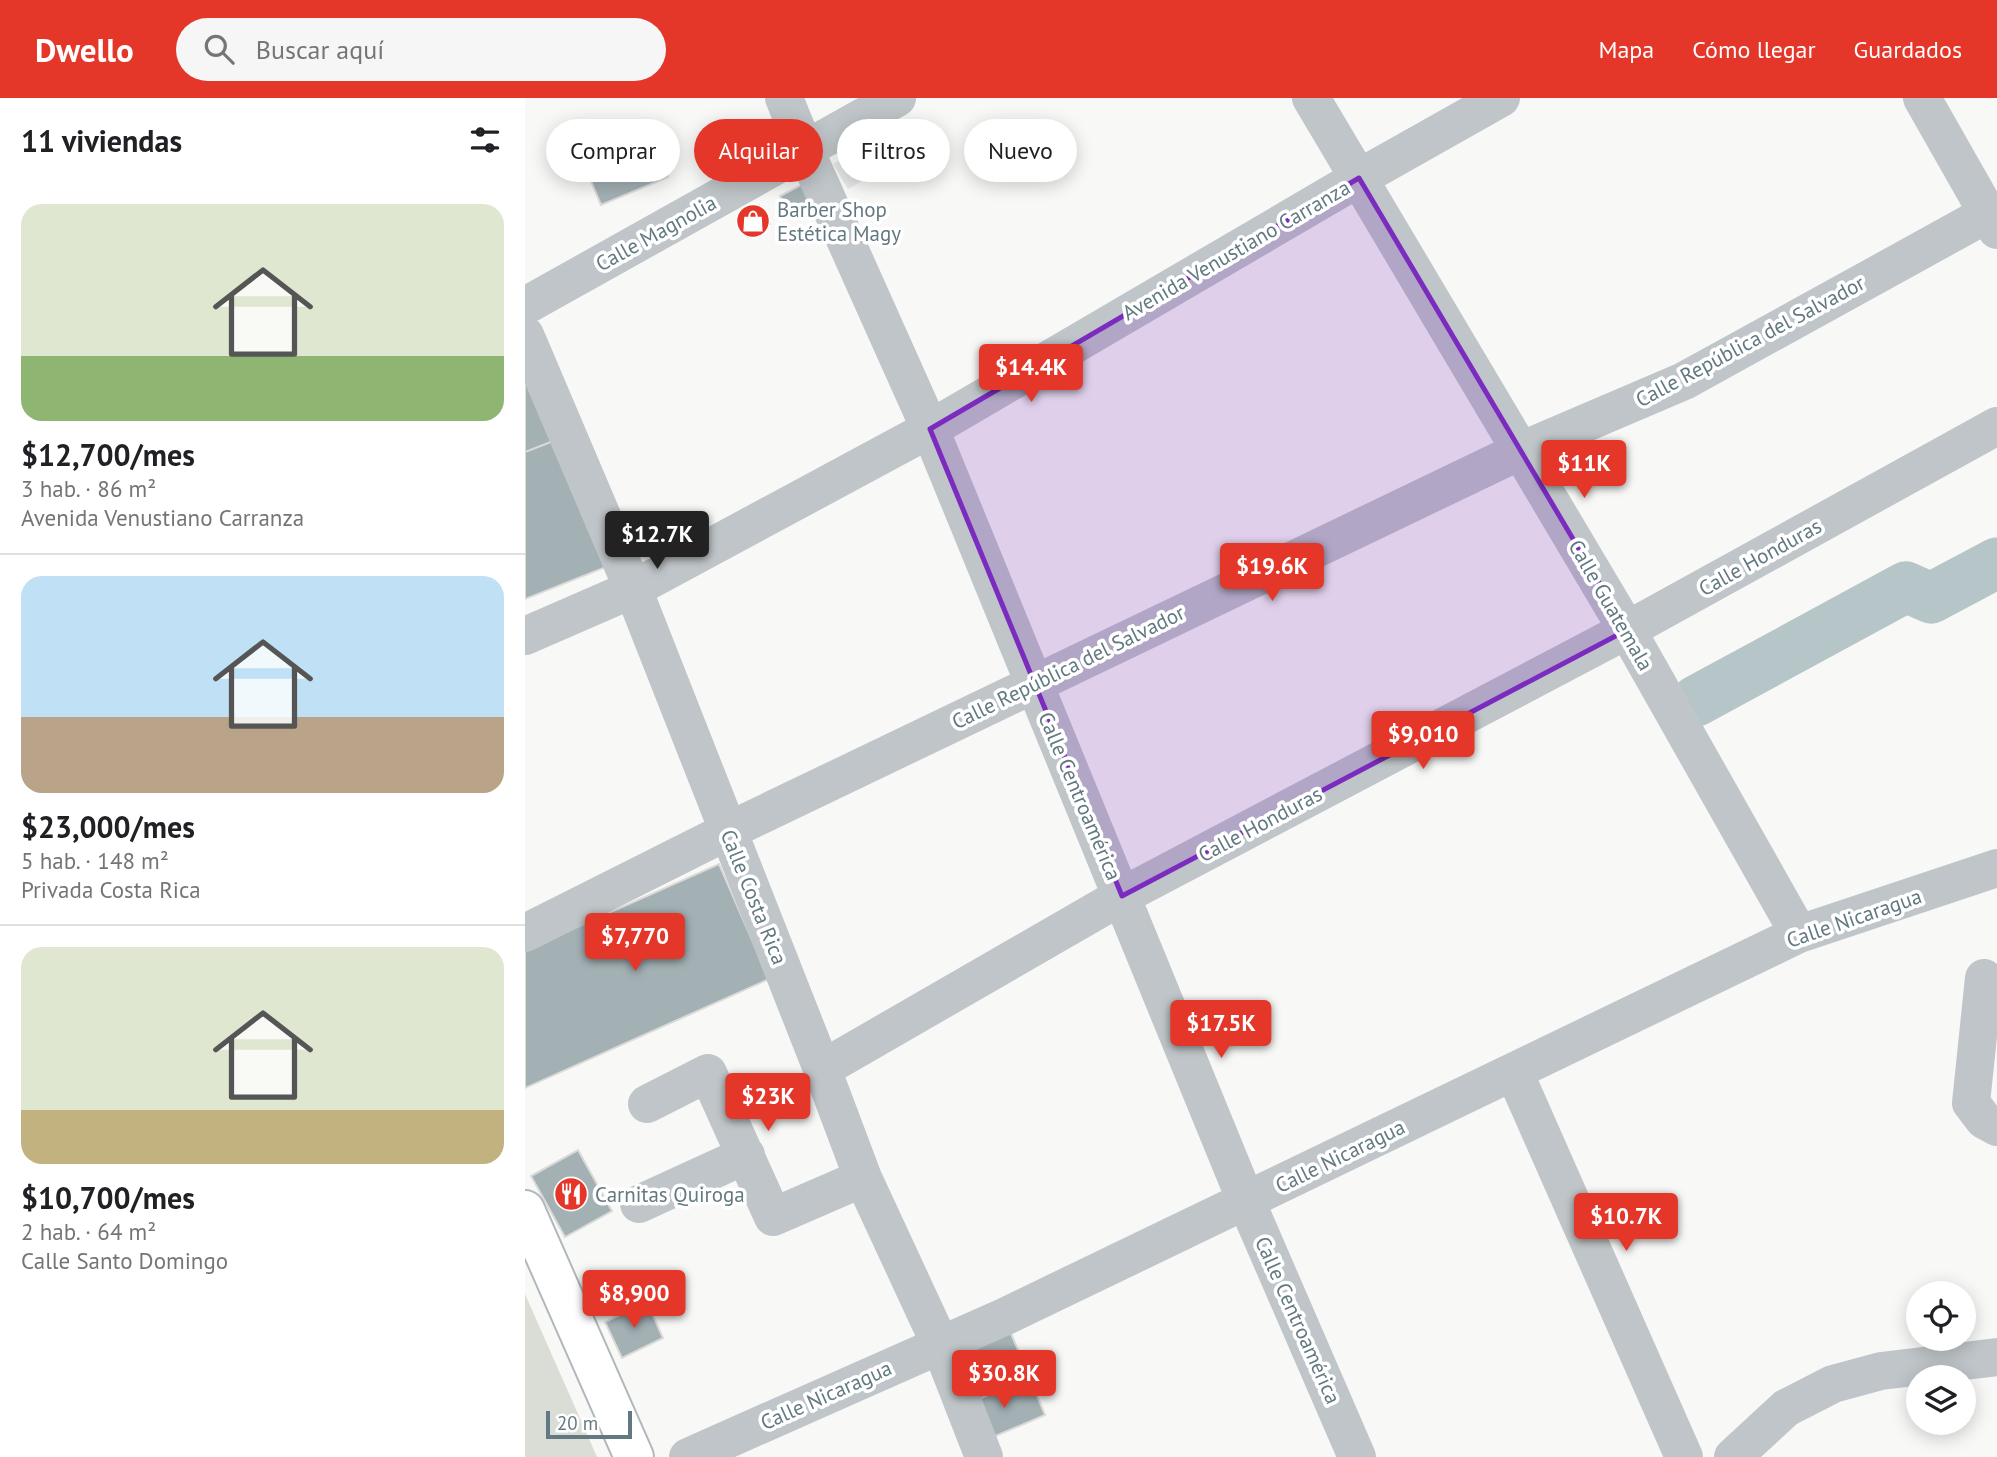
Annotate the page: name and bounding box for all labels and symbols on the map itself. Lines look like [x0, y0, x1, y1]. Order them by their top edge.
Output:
street label: Avenida Venustiano Carranza [1117, 174, 1355, 326]
street label: Calle Magnolia [591, 189, 721, 277]
place label: Barber Shop Estética Magy [777, 196, 901, 247]
shop icon: Barber Shop Estética Magy [734, 202, 772, 240]
street label: Calle República del Salvador [1631, 269, 1869, 413]
pin: $14.4K [974, 344, 1088, 404]
pin: $11K [1543, 440, 1625, 500]
pin: $12.7K [600, 512, 714, 571]
street label: Calle Honduras [1694, 512, 1826, 602]
street label: Calle Guatemala [1563, 535, 1659, 675]
pin: $19.6K [1215, 544, 1329, 603]
street label: Calle República del Salvador [947, 599, 1189, 735]
street label: Calle Centroamérica [1032, 708, 1128, 884]
pin: $9,010 [1366, 712, 1480, 771]
street label: Calle Honduras [1193, 780, 1327, 868]
street label: Calle Costa Rica [715, 826, 793, 968]
street label: Calle Nicaragua [1783, 882, 1925, 954]
pin: $7,770 [578, 914, 692, 973]
pin: $17.5K [1164, 1000, 1278, 1060]
pin: $23K [727, 1074, 809, 1133]
street label: Calle Nicaragua [1271, 1113, 1409, 1199]
restaurant icon: Carnitas Quiroga [552, 1175, 590, 1213]
place label: Carnitas Quiroga [595, 1181, 745, 1208]
pin: $10.7K [1569, 1194, 1683, 1253]
street label: Calle Centroamérica [1249, 1232, 1347, 1408]
pin: $8,900 [577, 1270, 691, 1330]
pin: $30.8K [947, 1350, 1061, 1410]
street label: Calle Nicaragua [756, 1354, 896, 1436]
scale bar [546, 1408, 632, 1440]

